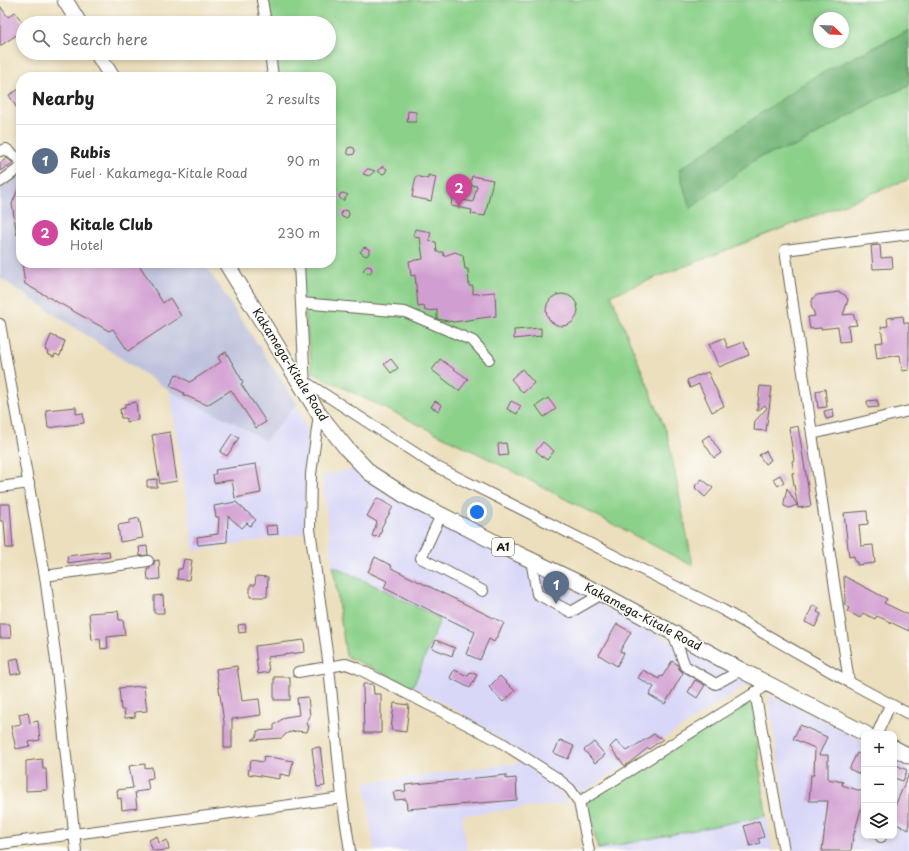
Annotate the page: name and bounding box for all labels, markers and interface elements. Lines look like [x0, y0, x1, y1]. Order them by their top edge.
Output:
north arrow [813, 12, 849, 48]
search box [16, 16, 336, 60]
icon: search [30, 27, 52, 49]
text: Search here [62, 27, 148, 50]
text: Nearby [32, 85, 94, 111]
text: 2 results [266, 89, 320, 108]
text: Rubis [70, 140, 110, 163]
text: 1 [42, 151, 48, 170]
text: 90 m [287, 151, 320, 170]
text: Fuel · Kakamega-Kitale Road [70, 163, 248, 182]
pin: 2 [446, 174, 472, 207]
text: Kitale Club [70, 212, 153, 235]
text: 2 [40, 223, 50, 242]
text: 230 m [278, 223, 320, 242]
text: Hotel [70, 235, 103, 254]
street label: Kakamega-Kitale Road [249, 304, 333, 425]
your location [467, 502, 487, 522]
road number: A1 [492, 538, 514, 556]
pin: 1 [543, 571, 569, 604]
street label: Kakamega-Kitale Road [582, 578, 705, 655]
map controls [861, 731, 897, 839]
button: + [861, 731, 897, 767]
button: − [861, 767, 897, 803]
button: layers [861, 803, 897, 839]

